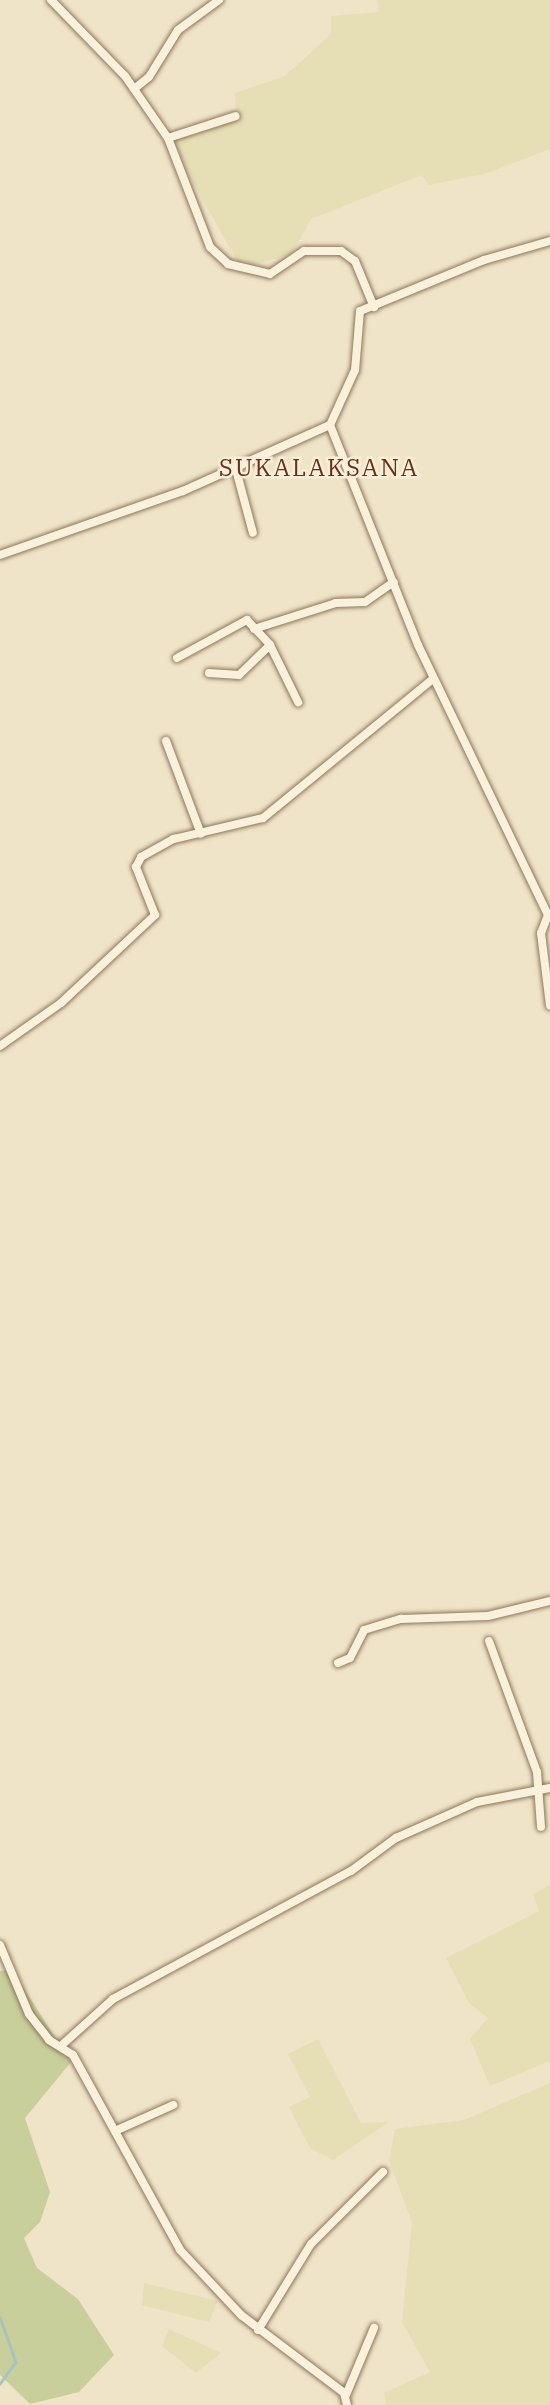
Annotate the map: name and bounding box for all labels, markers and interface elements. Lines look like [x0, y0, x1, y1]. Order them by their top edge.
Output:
district label: SUKALAKSANA [220, 454, 418, 482]

